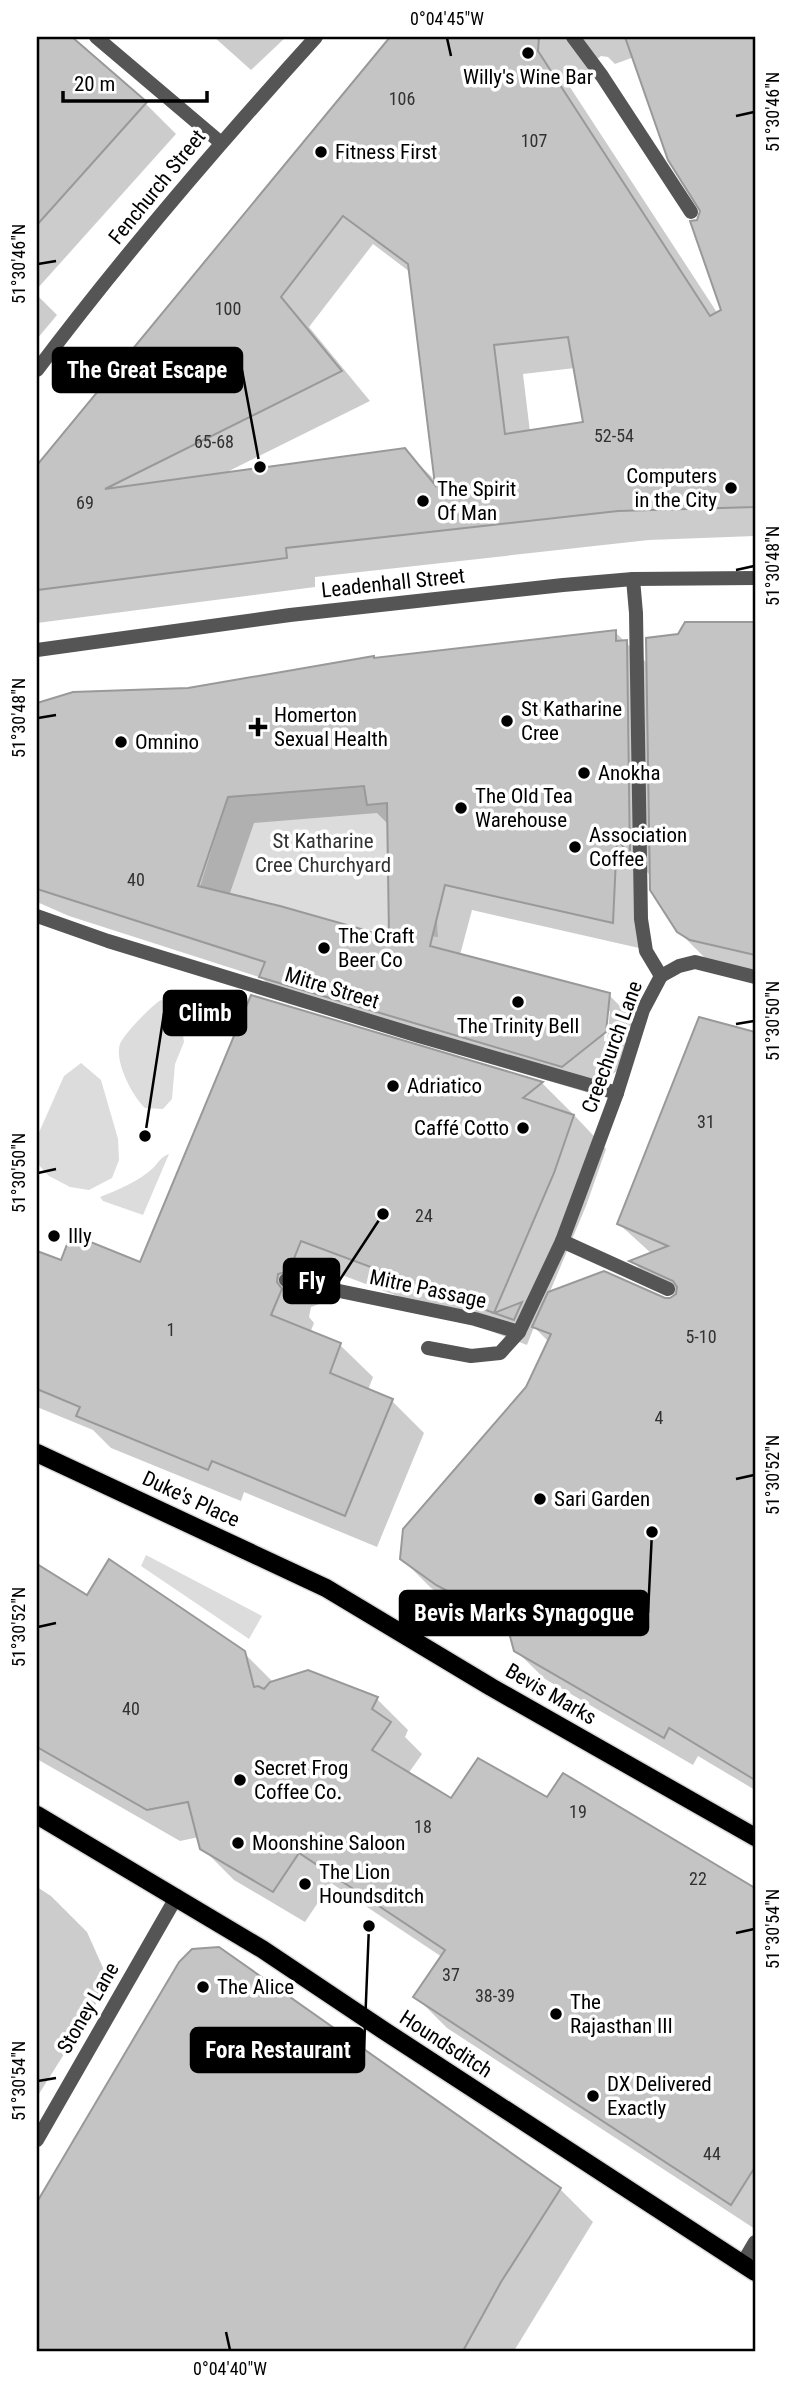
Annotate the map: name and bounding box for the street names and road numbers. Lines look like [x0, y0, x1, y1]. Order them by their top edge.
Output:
street label: Fenchurch Street [104, 125, 210, 249]
street label: Leadenhall Street [320, 564, 466, 602]
street label: Mitre Street [282, 962, 382, 1014]
street label: Creechurch Lane [577, 978, 647, 1116]
street label: Mitre Passage [367, 1265, 489, 1313]
street label: Duke's Place [139, 1466, 244, 1532]
street label: Bevis Marks [501, 1658, 601, 1730]
street label: Stoney Lane [52, 1958, 124, 2058]
street label: Houndsditch [395, 2005, 497, 2083]

